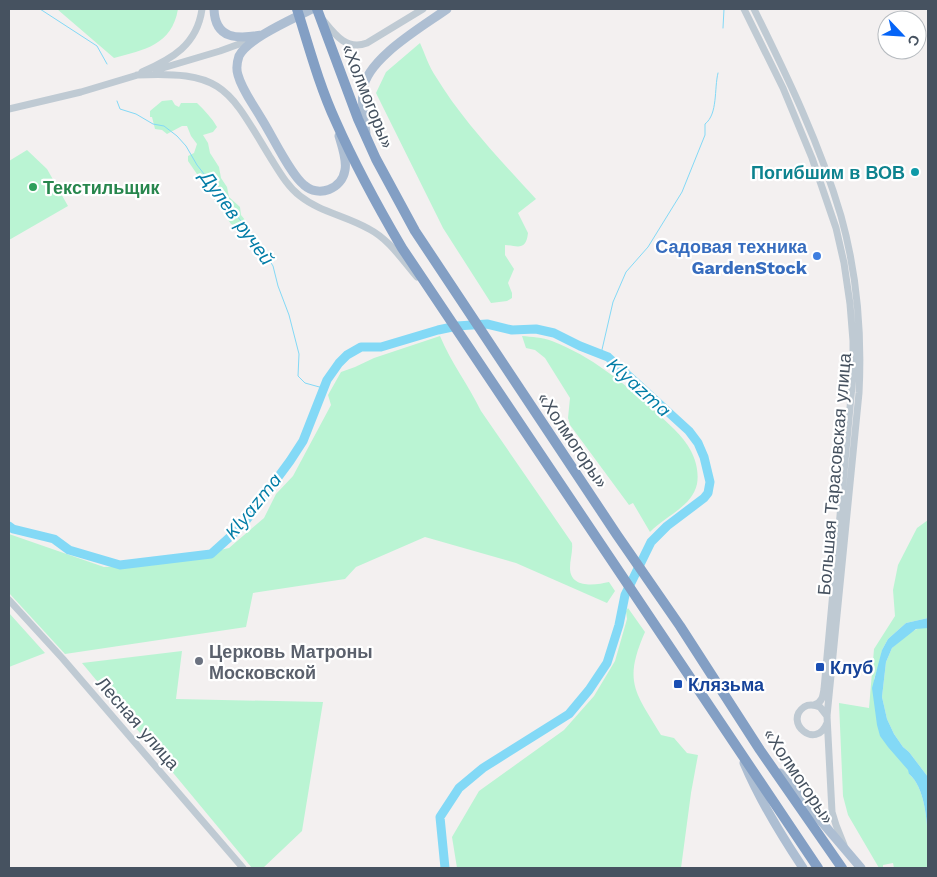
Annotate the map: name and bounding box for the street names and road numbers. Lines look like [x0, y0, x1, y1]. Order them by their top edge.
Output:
street label: «Холмогоры» [337, 41, 399, 151]
street label: Большая Тарасовская улица [813, 351, 855, 596]
street label: «Холмогоры» [533, 388, 613, 492]
street label: Лесная улица [92, 672, 185, 774]
street label: «Холмогоры» [759, 724, 839, 828]

